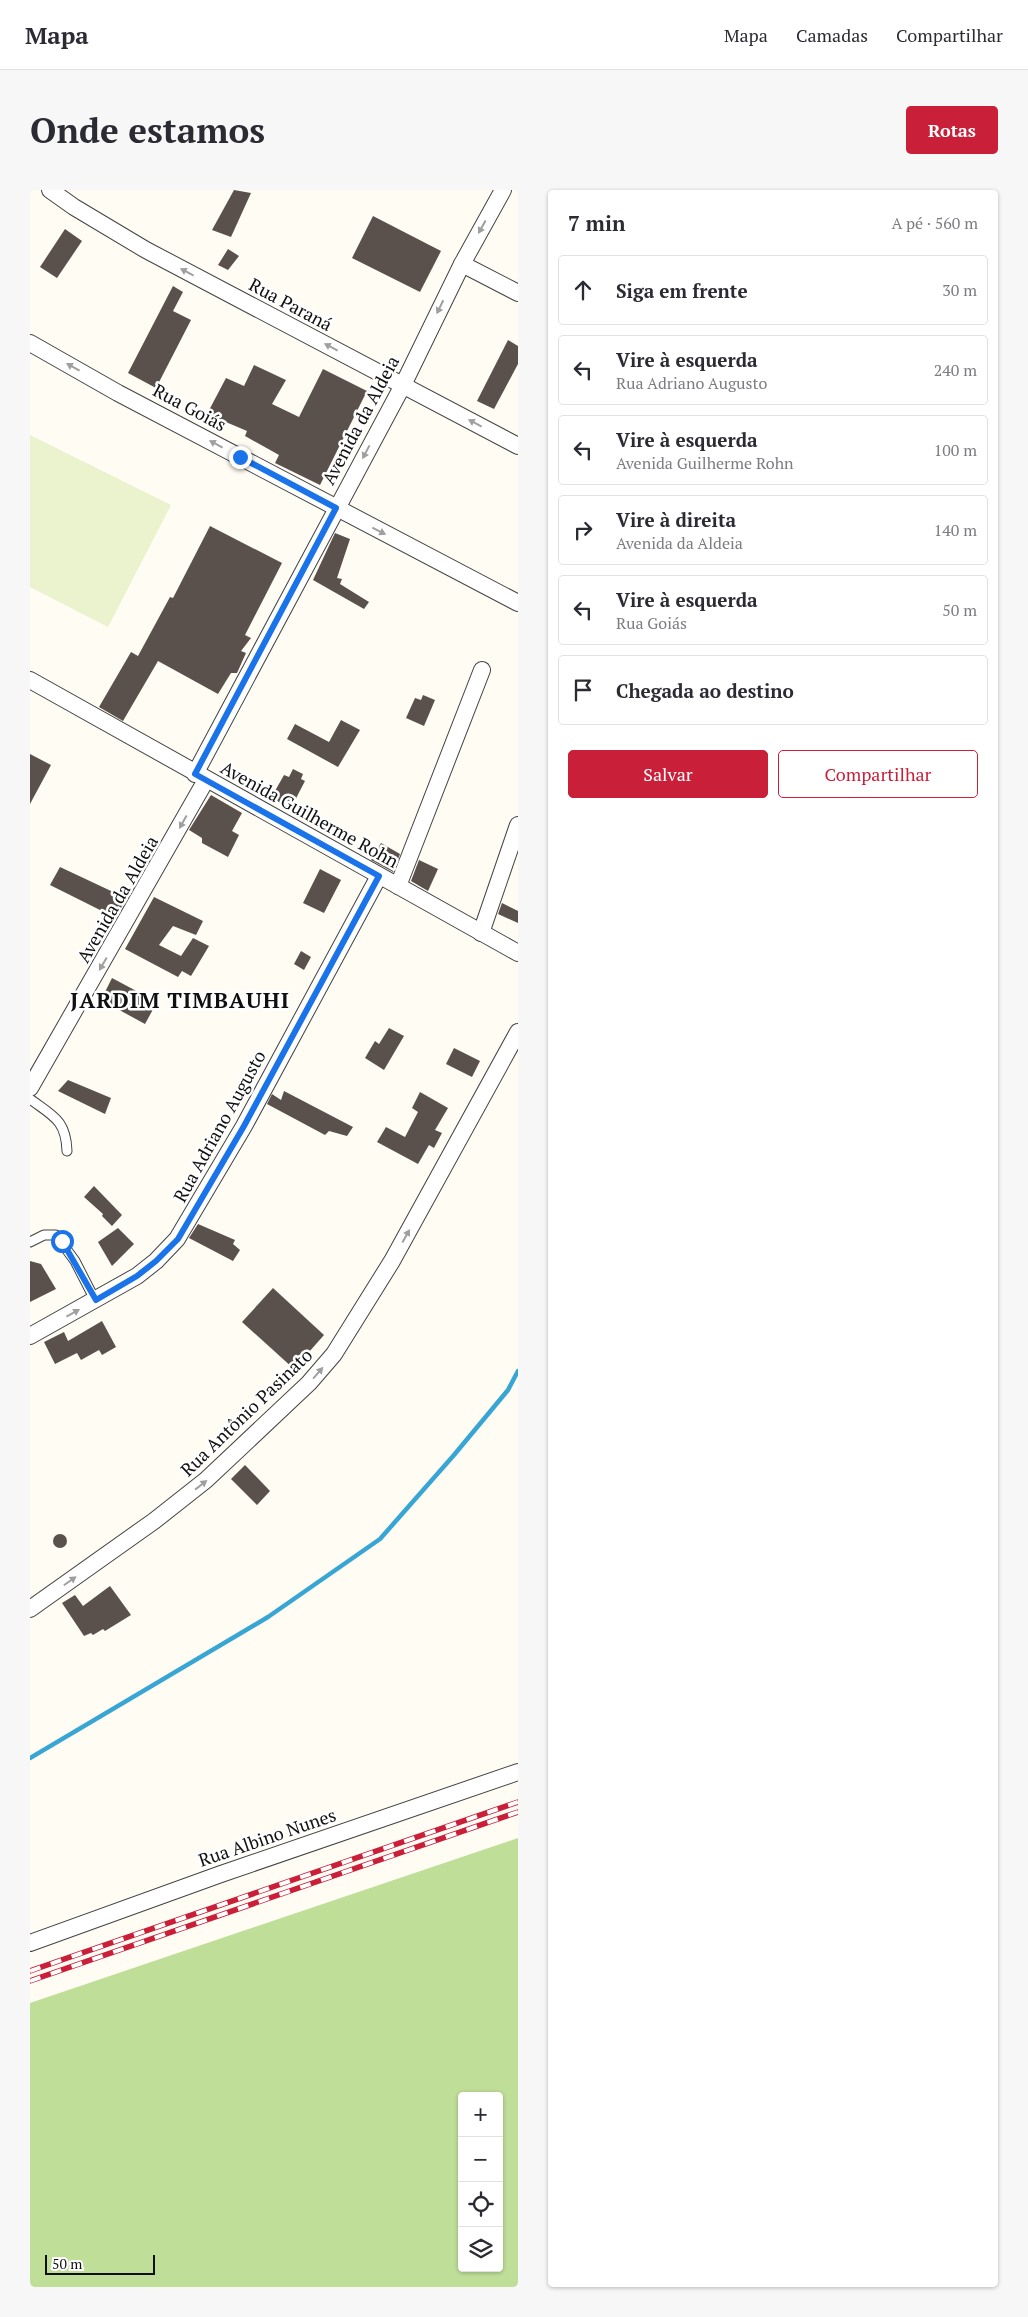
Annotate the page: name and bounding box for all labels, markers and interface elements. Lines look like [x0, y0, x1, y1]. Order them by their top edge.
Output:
text: Mapa [25, 19, 89, 51]
text: Mapa [724, 23, 768, 47]
text: Camadas [796, 23, 868, 47]
text: Compartilhar [896, 23, 1003, 47]
button: Rotas [906, 106, 998, 154]
text: Onde estamos [30, 107, 265, 153]
text: 7 min [568, 209, 625, 237]
text: A pé · 560 m [891, 212, 978, 234]
one-way arrow [478, 220, 487, 234]
one-way arrow [180, 268, 194, 276]
street label: Rua Paraná [245, 272, 337, 336]
icon: ahead [569, 276, 597, 304]
text: Siga em frente [616, 278, 748, 303]
text: 30 m [942, 279, 977, 301]
one-way arrow [436, 300, 444, 315]
one-way arrow [324, 343, 338, 351]
text: Vire à esquerda [616, 347, 758, 372]
street label: Avenida da Aldeia [316, 351, 404, 489]
icon: left [569, 356, 597, 384]
text: 240 m [934, 359, 977, 381]
one-way arrow [66, 363, 79, 372]
text: Rua Adriano Augusto [616, 372, 767, 394]
street label: Rua Goiás [149, 378, 231, 436]
one-way arrow [468, 419, 482, 427]
text: Vire à esquerda [616, 427, 758, 452]
icon: left [569, 436, 597, 464]
text: 100 m [934, 439, 977, 461]
one-way arrow [209, 440, 223, 448]
one-way arrow [362, 445, 371, 459]
route end [229, 446, 252, 469]
text: Avenida Guilherme Rohn [616, 452, 794, 474]
text: Vire à direita [616, 507, 736, 532]
icon: right [569, 516, 597, 544]
text: 140 m [934, 519, 977, 541]
one-way arrow [372, 527, 387, 535]
text: Avenida da Aldeia [616, 532, 743, 554]
text: Vire à esquerda [616, 587, 758, 612]
icon: left [569, 596, 597, 624]
text: 50 m [942, 599, 977, 621]
text: Rua Goiás [616, 612, 687, 634]
icon: arrive [569, 676, 597, 704]
text: Chegada ao destino [616, 678, 794, 703]
button: Salvar [568, 750, 768, 798]
button: Compartilhar [778, 750, 978, 798]
street label: Avenida Guilherme Rohn [217, 755, 403, 873]
one-way arrow [179, 815, 187, 830]
street label: Avenida da Aldeia [71, 831, 163, 967]
one-way arrow [98, 957, 107, 970]
district label: JARDIM TIMBAUHI [70, 985, 290, 1014]
street label: Rua Adriano Augusto [167, 1046, 271, 1206]
one-way arrow [402, 1229, 410, 1244]
route start [51, 1230, 74, 1253]
one-way arrow [65, 1309, 80, 1317]
street label: Rua Antônio Pasinato [175, 1343, 317, 1481]
one-way arrow [312, 1367, 324, 1379]
one-way arrow [194, 1479, 207, 1490]
one-way arrow [63, 1576, 77, 1586]
street label: Rua Albino Nunes [195, 1802, 339, 1872]
map controls [458, 2092, 503, 2272]
button: + [458, 2092, 503, 2137]
button: − [458, 2137, 503, 2182]
button: locate [458, 2182, 503, 2227]
button: layers [458, 2227, 503, 2272]
scale bar [45, 2252, 155, 2275]
text: 50 m [52, 2254, 82, 2273]

